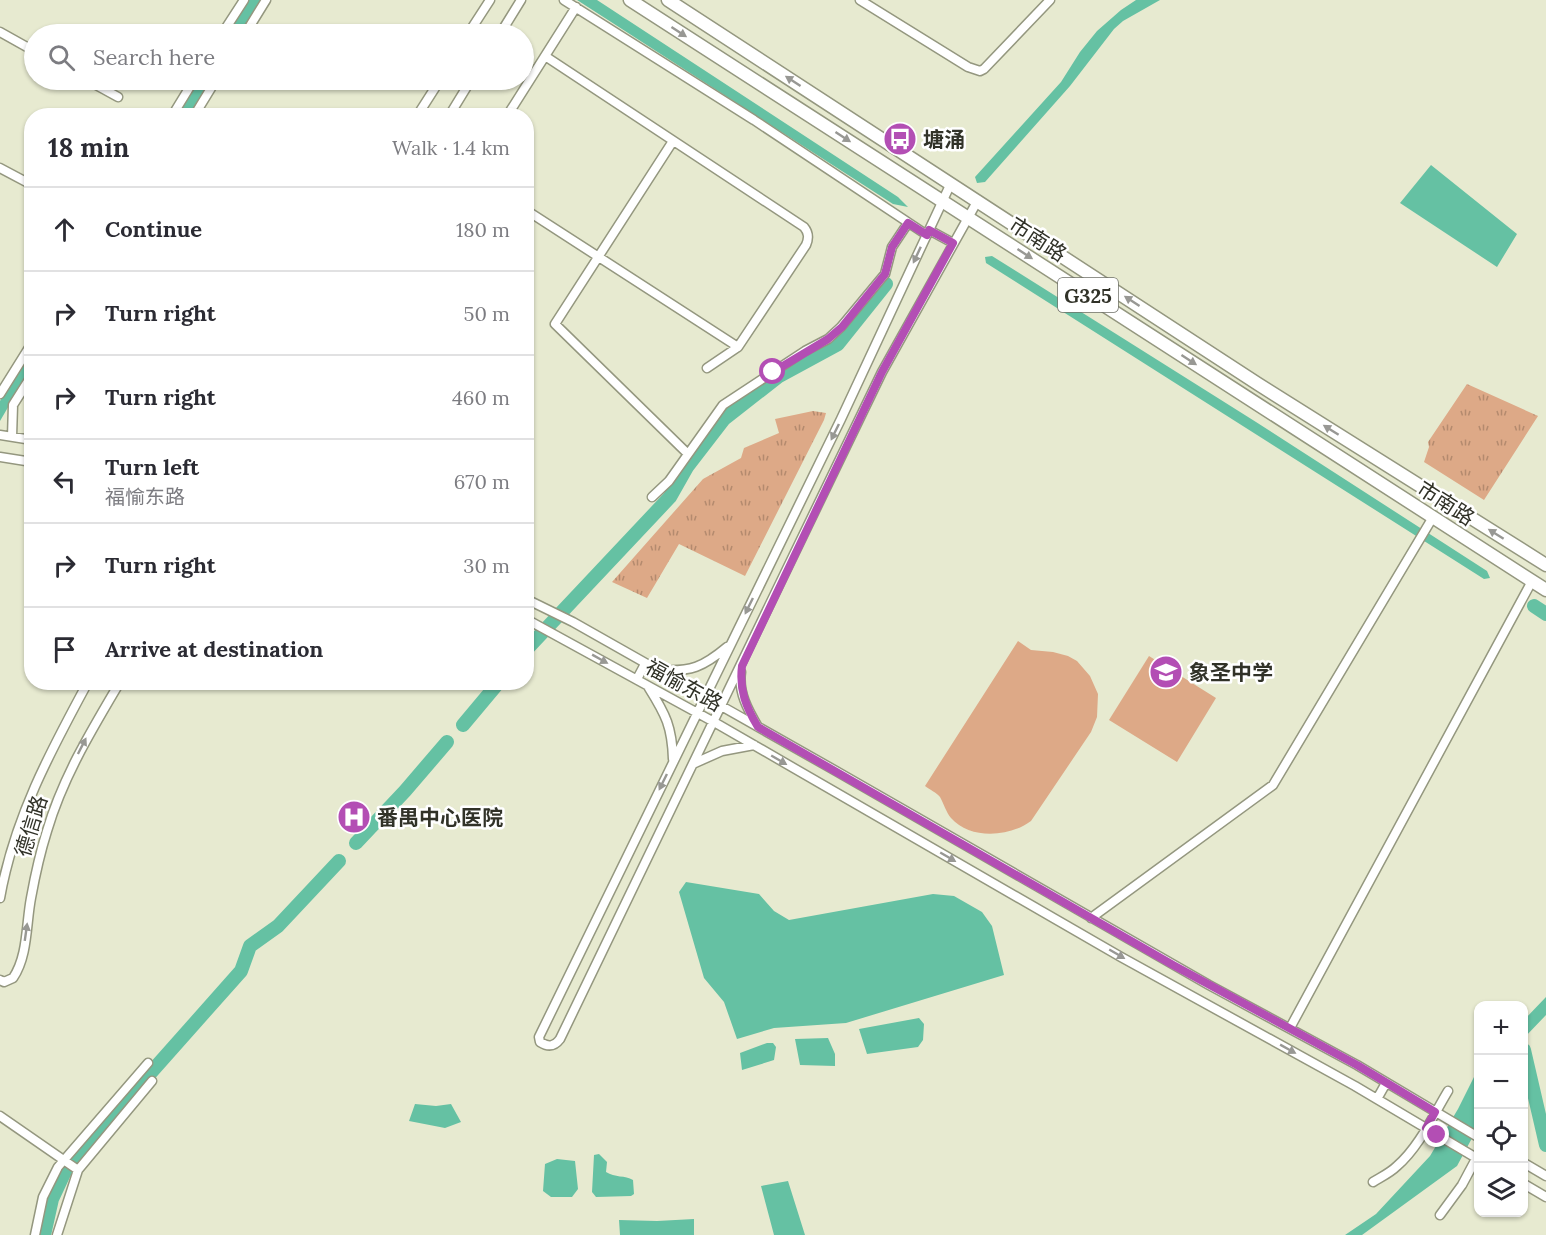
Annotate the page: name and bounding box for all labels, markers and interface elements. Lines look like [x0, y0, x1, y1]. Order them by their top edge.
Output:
search box [24, 24, 534, 90]
one-way arrow [671, 26, 687, 37]
icon: search [45, 41, 78, 74]
text: Search here [93, 43, 215, 71]
one-way arrow [785, 75, 801, 86]
bus stop icon: 塘涌 [882, 121, 918, 157]
place label: 塘涌 [923, 126, 965, 153]
text: 18 min [48, 131, 129, 164]
one-way arrow [835, 131, 851, 142]
text: Walk · 1.4 km [392, 135, 510, 160]
street label: 市南路 [1004, 211, 1072, 267]
icon: ahead [48, 213, 81, 246]
text: Continue [105, 215, 202, 243]
text: 180 m [456, 217, 510, 242]
one-way arrow [913, 246, 922, 263]
one-way arrow [1017, 248, 1033, 259]
road number: G325 [1058, 278, 1118, 312]
one-way arrow [1124, 296, 1141, 307]
icon: right [48, 297, 81, 330]
text: Turn right [105, 299, 216, 327]
text: 50 m [464, 301, 510, 326]
one-way arrow [1181, 354, 1197, 365]
route start [759, 358, 785, 384]
icon: right [48, 381, 81, 414]
text: Turn right [105, 383, 216, 411]
text: 460 m [452, 385, 510, 410]
one-way arrow [830, 423, 840, 440]
one-way arrow [1324, 424, 1340, 436]
text: Turn left [105, 453, 199, 481]
icon: left [48, 465, 81, 498]
text: 670 m [454, 469, 510, 494]
street label: 市南路 [1412, 475, 1480, 531]
text: 福愉东路 [105, 484, 185, 509]
one-way arrow [1489, 528, 1505, 540]
icon: right [48, 549, 81, 582]
text: Turn right [105, 551, 216, 579]
text: 30 m [463, 553, 510, 578]
one-way arrow [744, 598, 753, 615]
icon: arrive [48, 633, 81, 666]
text: Arrive at destination [105, 635, 323, 663]
street label: 福愉东路 [641, 653, 727, 717]
one-way arrow [592, 654, 609, 664]
school or university icon: 象圣中学 [1148, 654, 1184, 690]
place label: 象圣中学 [1189, 659, 1273, 686]
one-way arrow [77, 738, 87, 755]
one-way arrow [771, 754, 787, 765]
one-way arrow [658, 773, 668, 790]
street label: 德信路 [9, 792, 53, 860]
hospital icon: 番禺中心医院 [336, 799, 372, 835]
place label: 番禺中心医院 [377, 804, 503, 831]
one-way arrow [940, 852, 957, 862]
one-way arrow [21, 922, 30, 941]
one-way arrow [1109, 949, 1126, 959]
map controls [1474, 1001, 1528, 1217]
button: + [1474, 1001, 1528, 1055]
one-way arrow [1279, 1044, 1296, 1054]
button: − [1474, 1055, 1528, 1109]
button: locate [1474, 1109, 1528, 1163]
route end [1423, 1121, 1449, 1147]
button: layers [1474, 1163, 1528, 1217]

